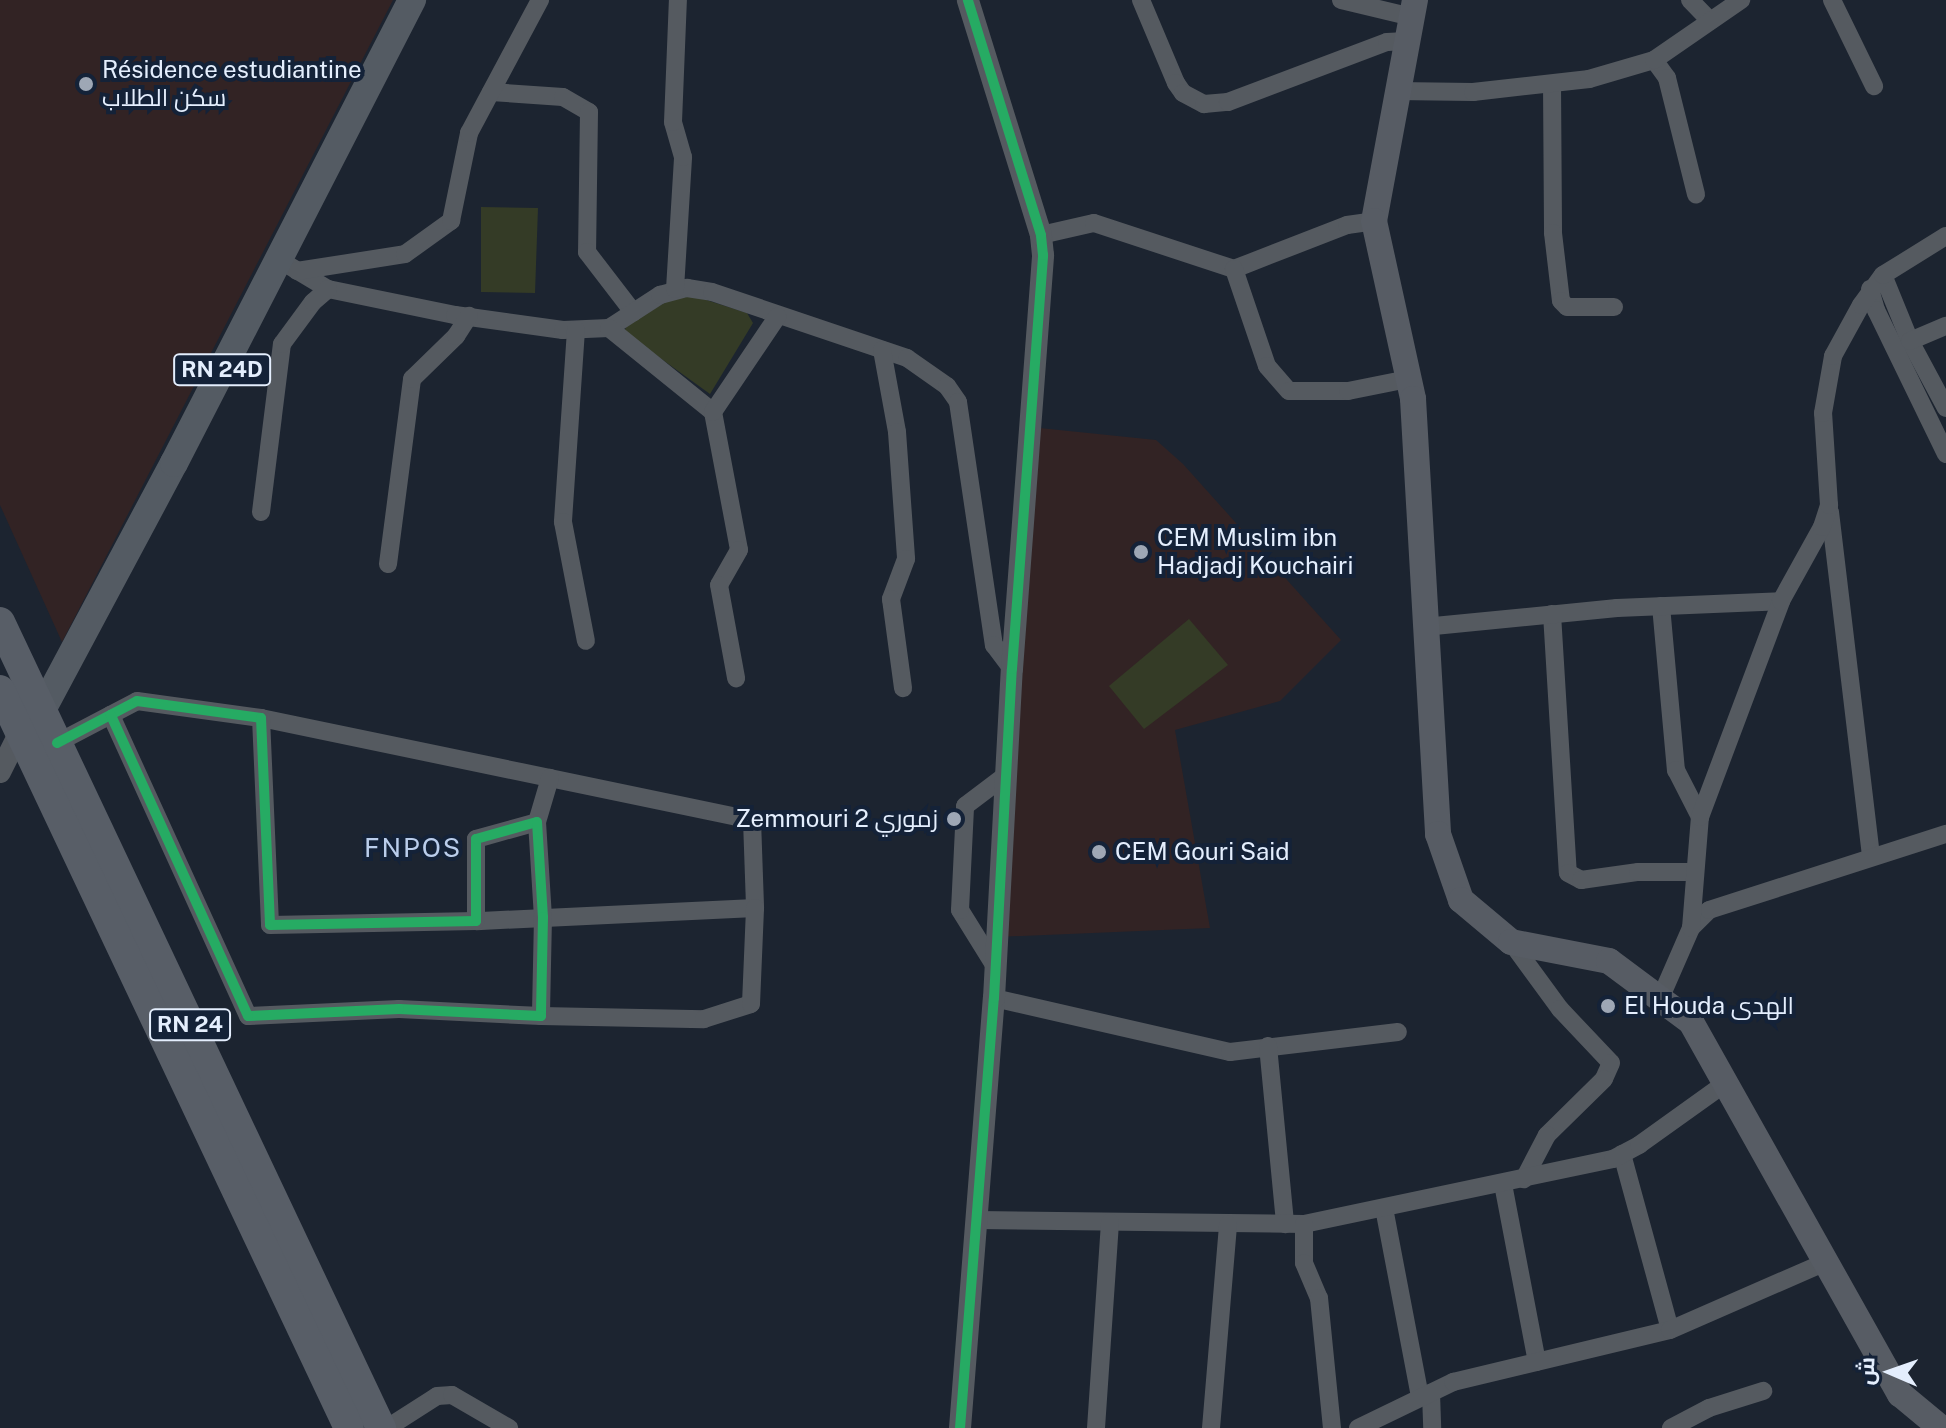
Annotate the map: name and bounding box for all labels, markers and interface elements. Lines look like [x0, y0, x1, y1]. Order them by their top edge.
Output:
place label: Résidence estudiantine سكن الطلاب [102, 56, 362, 112]
marker: Résidence estudiantine سكن الطلاب [77, 75, 95, 93]
road number: RN 24D [172, 352, 272, 388]
place label: CEM Muslim ibn Hadjadj Kouchairi [1157, 524, 1353, 580]
marker: CEM Muslim ibn Hadjadj Kouchairi [1132, 543, 1150, 561]
place label: Zemmouri 2 زموري [736, 805, 938, 833]
marker: Zemmouri 2 زموري [945, 810, 963, 828]
district label: FNPOS [364, 832, 462, 864]
place label: CEM Gouri Said [1115, 838, 1290, 866]
marker: CEM Gouri Said [1090, 843, 1108, 861]
place label: El Houda الهدى [1624, 992, 1794, 1020]
marker: El Houda الهدى [1599, 997, 1617, 1015]
road number: RN 24 [148, 1007, 232, 1043]
north arrow [1850, 1332, 1930, 1412]
text: ش [1853, 1357, 1879, 1386]

